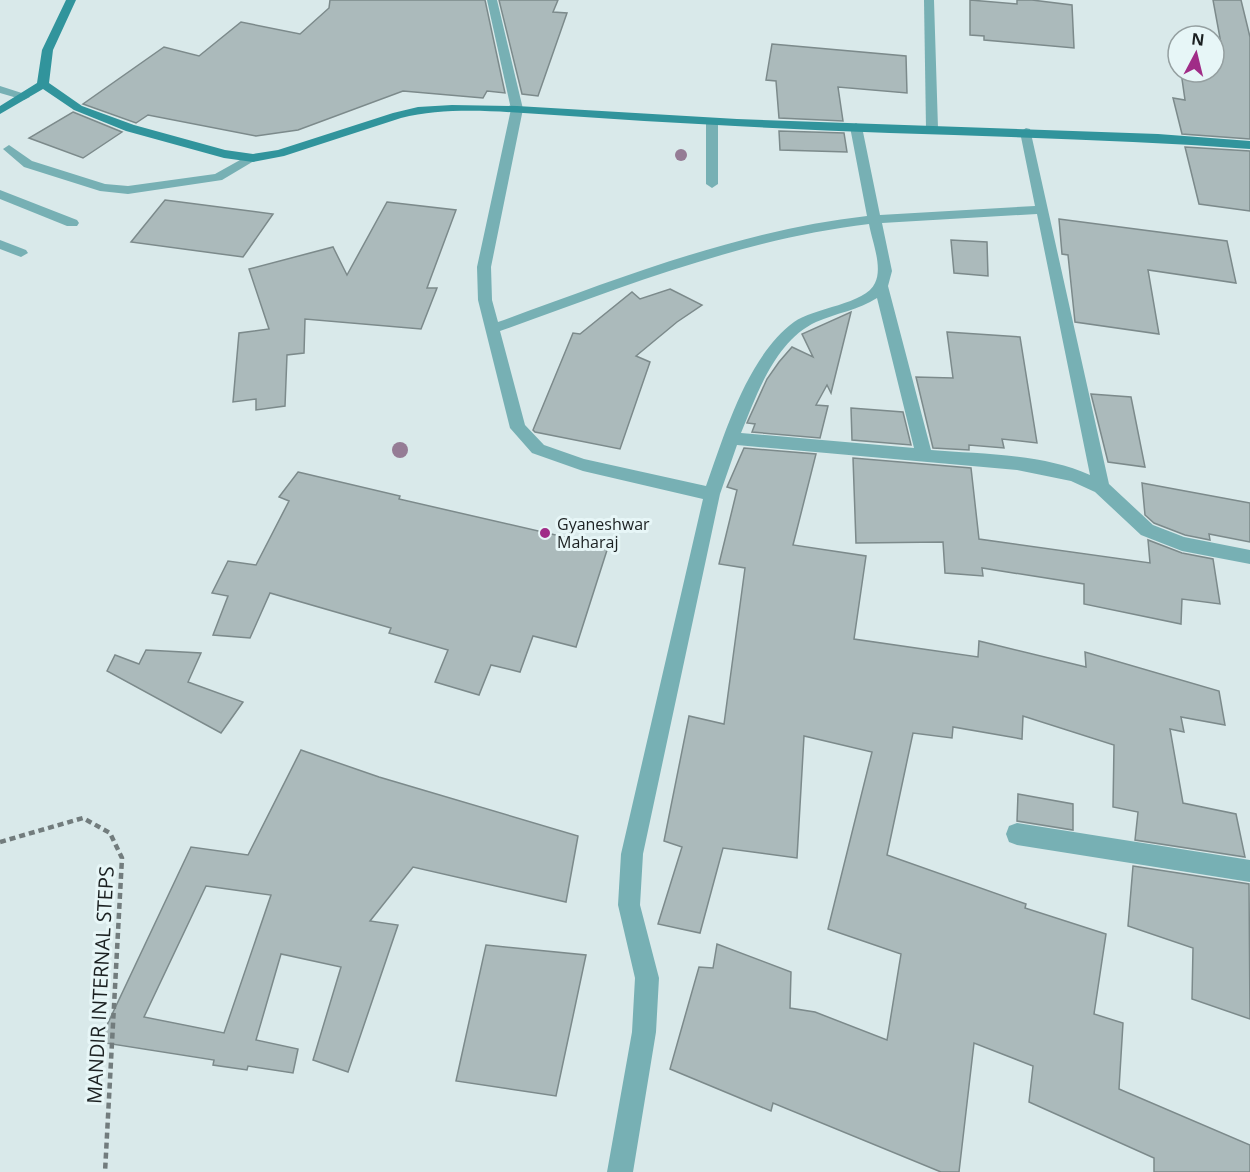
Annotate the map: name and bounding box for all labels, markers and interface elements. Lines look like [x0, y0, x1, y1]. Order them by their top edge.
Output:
north arrow [1166, 24, 1226, 84]
text: N [1190, 27, 1206, 51]
place label: Gyaneshwar Maharaj [557, 513, 650, 553]
marker: Gyaneshwar Maharaj [538, 526, 552, 540]
street label: MANDIR INTERNAL STEPS [80, 865, 120, 1104]

